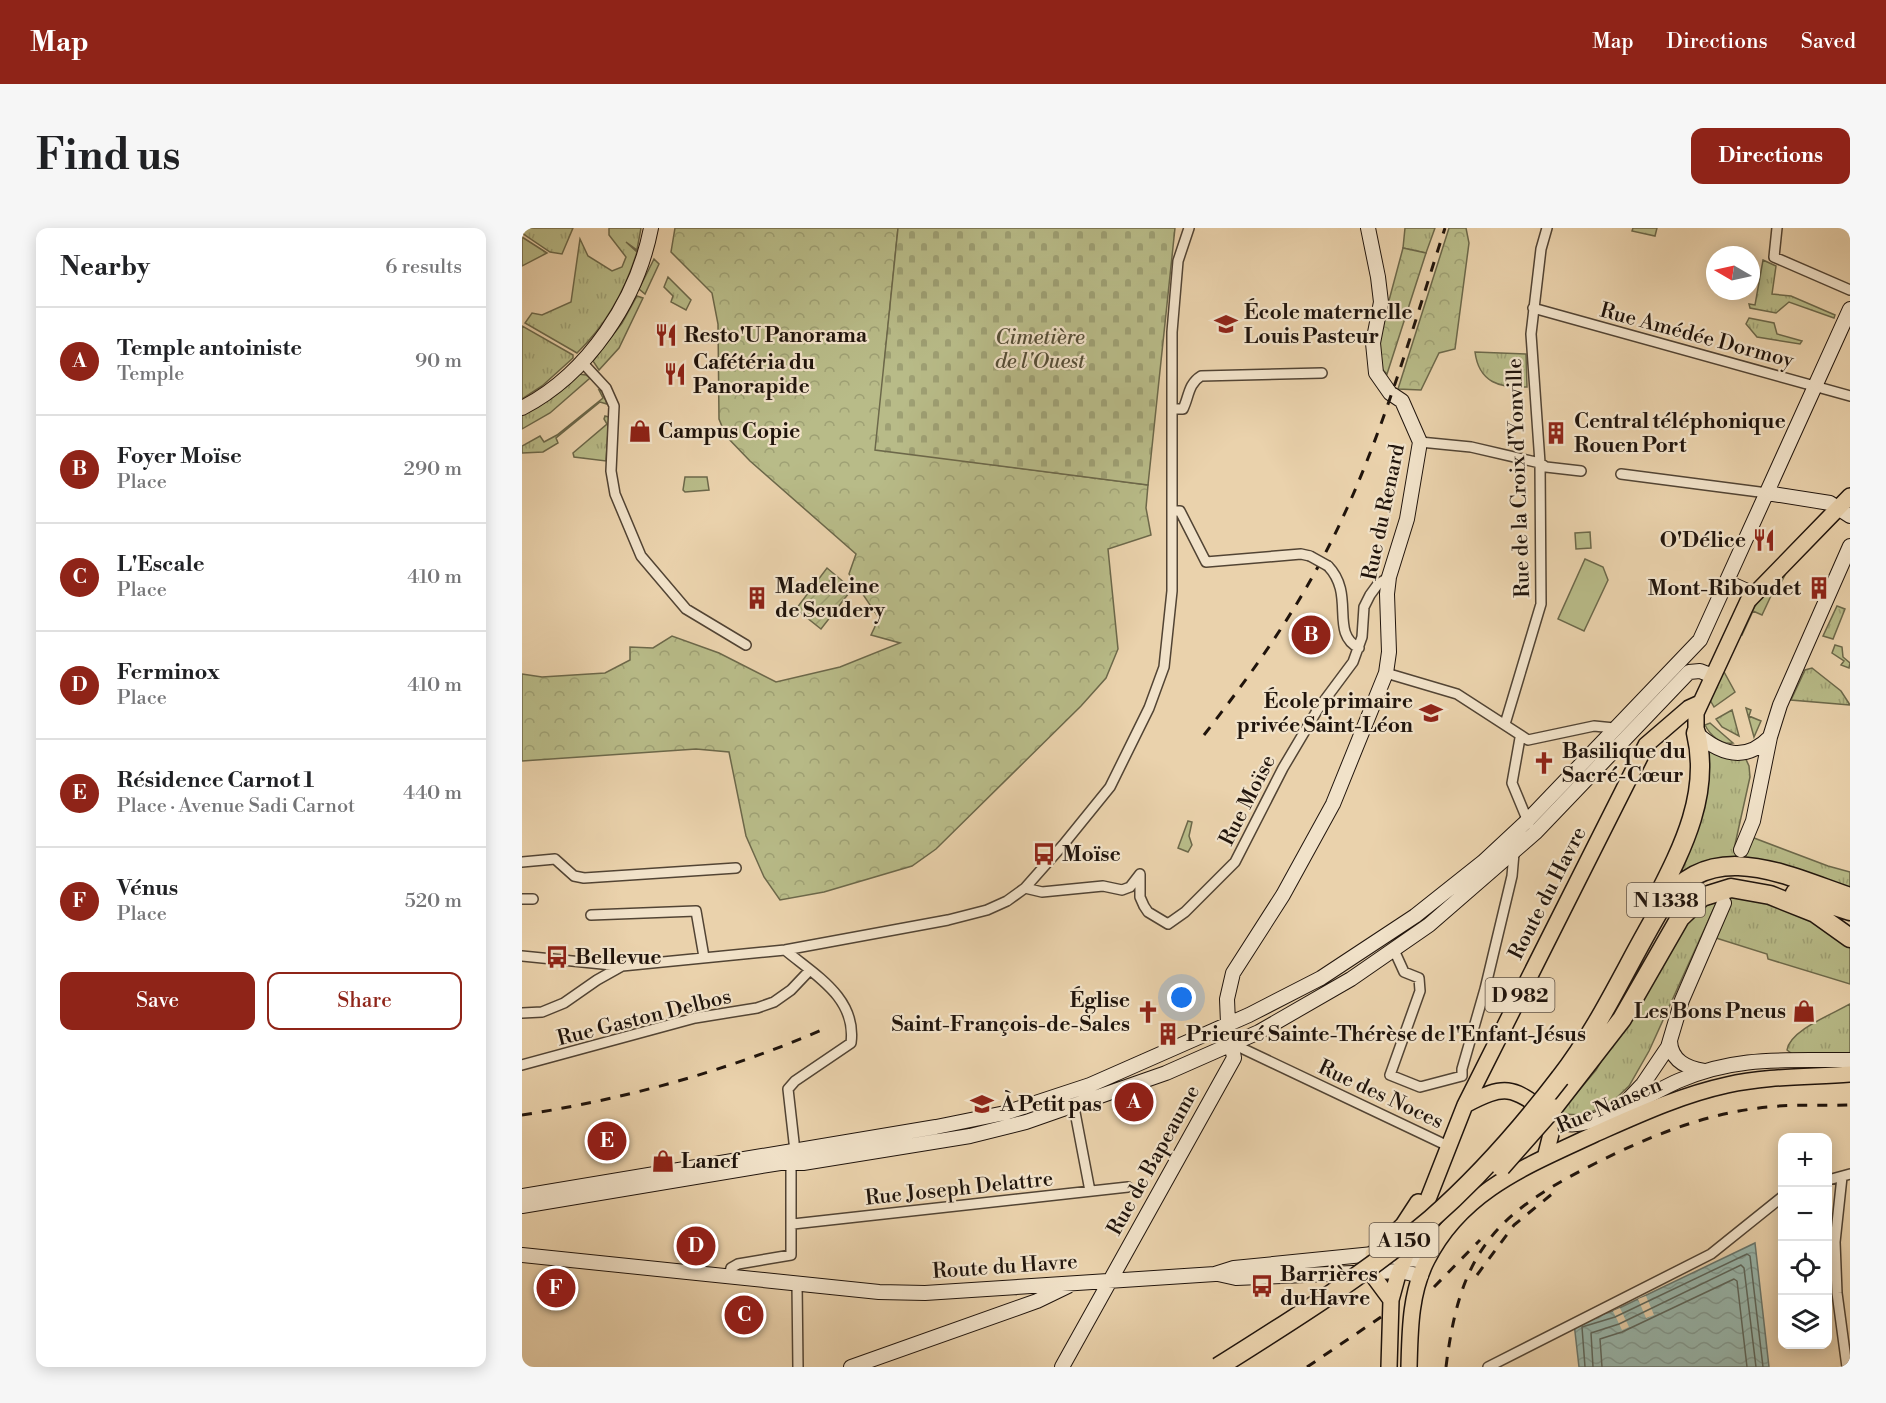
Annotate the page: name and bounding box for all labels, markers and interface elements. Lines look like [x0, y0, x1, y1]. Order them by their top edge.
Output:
text: Map [30, 25, 89, 60]
text: Map [1592, 29, 1634, 55]
text: Directions [1667, 29, 1768, 55]
text: Saved [1801, 29, 1856, 55]
button: Directions [1691, 128, 1850, 184]
text: Find us [36, 130, 180, 183]
north arrow [1706, 246, 1760, 300]
text: Nearby [60, 251, 150, 283]
text: 6 results [385, 255, 462, 280]
place label: École maternelle Louis Pasteur [1244, 298, 1413, 350]
street label: Rue Amédée Dormoy [1597, 298, 1797, 375]
school or university icon: École maternelle Louis Pasteur [1213, 311, 1239, 337]
restaurant icon: Resto'U Panorama [653, 322, 679, 348]
place label: Resto'U Panorama [684, 323, 868, 349]
park label: Cimetière de l'Ouest [995, 325, 1086, 375]
text: Temple antoiniste [117, 335, 302, 362]
text: A [72, 349, 87, 374]
text: 90 m [415, 349, 462, 374]
place label: Cafétéria du Panorapide [693, 350, 815, 400]
street label: Rue de la Croix d'Yonville [1502, 358, 1536, 598]
restaurant icon: Cafétéria du Panorapide [662, 361, 688, 387]
text: Temple [117, 362, 184, 387]
place label: Central téléphonique Rouen Port [1574, 409, 1786, 459]
shop icon: Campus Copie [627, 418, 653, 444]
place label: Campus Copie [658, 419, 800, 445]
building icon: Central téléphonique Rouen Port [1543, 420, 1569, 446]
street label: Rue du Renard [1357, 442, 1411, 583]
text: Foyer Moïse [117, 443, 242, 470]
text: B [72, 457, 87, 482]
text: 290 m [404, 457, 462, 482]
text: Place [117, 470, 167, 495]
restaurant icon: O'Délice [1751, 527, 1777, 553]
place label: O'Délice [1660, 528, 1746, 554]
text: L'Escale [117, 551, 205, 578]
text: C [72, 565, 87, 590]
text: 410 m [407, 565, 462, 590]
place label: Madeleine de Scudery [775, 574, 885, 624]
building icon: Mont-Riboudet [1806, 575, 1832, 601]
place label: Mont-Riboudet [1648, 576, 1802, 602]
text: Place [117, 578, 167, 603]
building icon: Madeleine de Scudery [744, 585, 770, 611]
pin: B [1292, 612, 1330, 658]
text: Ferminox [117, 659, 220, 686]
text: D [72, 673, 87, 698]
text: 410 m [407, 673, 462, 698]
text: Place [117, 686, 167, 711]
place label: École primaire privée Saint-Léon [1237, 687, 1413, 739]
school or university icon: École primaire privée Saint-Léon [1418, 700, 1444, 726]
place label: Basilique du Sacré-Cœur [1562, 739, 1686, 789]
church icon: Basilique du Sacré-Cœur [1531, 750, 1557, 776]
street label: Rue Moïse [1214, 751, 1282, 850]
text: Résidence Carnot 1 [117, 767, 314, 794]
text: E [73, 781, 86, 806]
text: 440 m [403, 781, 462, 806]
text: Place · Avenue Sadi Carnot [117, 794, 355, 819]
street label: Route du Havre [1503, 823, 1593, 964]
bus stop icon: Moïse [1031, 841, 1057, 867]
place label: Moïse [1062, 842, 1121, 868]
text: Vénus [117, 875, 178, 902]
road number: N 1338 [1627, 883, 1705, 917]
text: F [72, 889, 87, 914]
text: 520 m [405, 889, 462, 914]
text: Place [117, 902, 167, 927]
bus stop icon: Bellevue [544, 944, 570, 970]
place label: Bellevue [575, 945, 662, 971]
button: Save [60, 972, 255, 1030]
button: Share [267, 972, 462, 1030]
road number: D 982 [1486, 978, 1554, 1012]
your location [1167, 983, 1196, 1012]
street label: Rue Gaston Delbos [554, 984, 734, 1052]
place label: Église Saint-François-de-Sales [891, 986, 1130, 1038]
shop icon: Les Bons Pneus [1791, 998, 1817, 1024]
church icon: Église Saint-François-de-Sales [1135, 999, 1161, 1025]
place label: Les Bons Pneus [1634, 999, 1786, 1025]
building icon: Prieuré Sainte-Thérèse de l'Enfant-Jésus [1155, 1021, 1181, 1047]
place label: Prieuré Sainte-Thérèse de l'Enfant-Jésus [1186, 1022, 1586, 1048]
street label: Rue des Noces [1314, 1055, 1447, 1135]
street label: Rue Nansen [1553, 1072, 1667, 1140]
pin: A [1114, 1080, 1154, 1124]
street label: Rue de Bapeaume [1102, 1081, 1206, 1240]
place label: À Petit pas [999, 1090, 1102, 1118]
school or university icon: À Petit pas [969, 1091, 995, 1117]
pin: E [588, 1118, 626, 1164]
map controls [1778, 1133, 1832, 1349]
button: + [1778, 1133, 1832, 1187]
shop icon: Lanef [650, 1148, 676, 1174]
place label: Lanef [681, 1149, 741, 1175]
street label: Rue Joseph Delattre [864, 1166, 1055, 1212]
button: − [1778, 1187, 1832, 1241]
road number: A 150 [1370, 1223, 1438, 1257]
pin: D [676, 1224, 716, 1268]
button: locate [1778, 1241, 1832, 1295]
street label: Route du Havre [931, 1249, 1079, 1285]
place label: Barrières du Havre [1280, 1262, 1378, 1312]
pin: F [537, 1266, 576, 1310]
bus stop icon: Barrières du Havre [1249, 1273, 1275, 1299]
pin: C [724, 1292, 764, 1338]
button: layers [1778, 1295, 1832, 1349]

